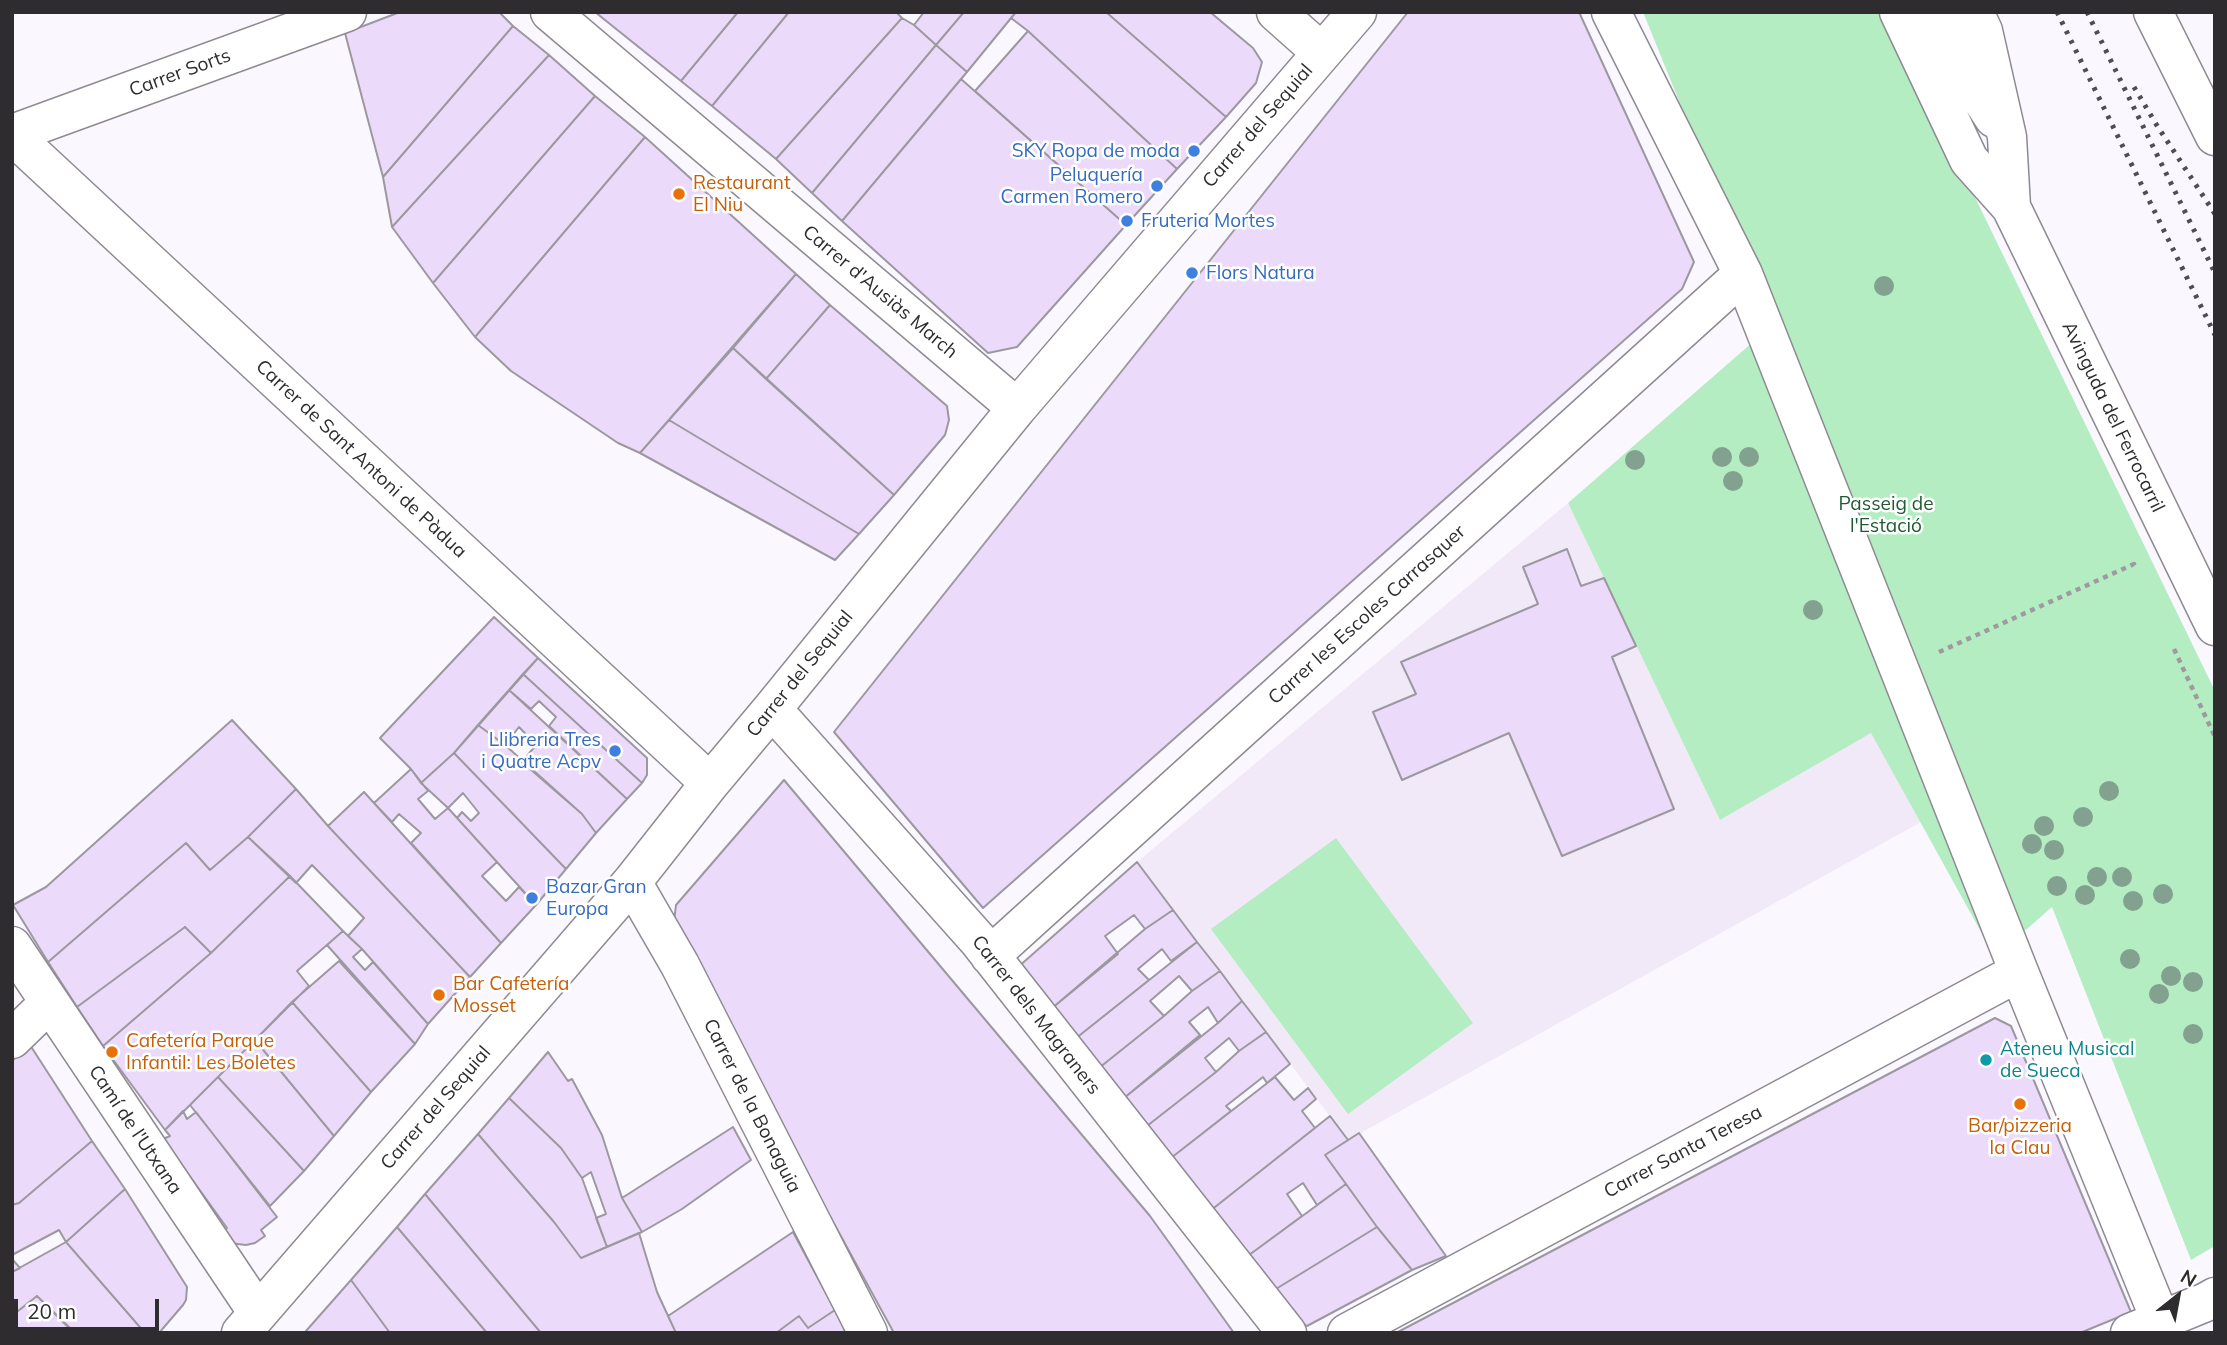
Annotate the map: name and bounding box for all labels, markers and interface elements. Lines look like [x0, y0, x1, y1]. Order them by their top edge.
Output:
street label: Carrer Sorts [126, 44, 234, 102]
street label: Carrer del Sequial [1198, 60, 1318, 192]
place label: SKY Ropa de moda [1012, 140, 1180, 162]
marker: SKY Ropa de moda [1186, 143, 1202, 159]
place label: Peluquería Carmen Romero [1000, 164, 1143, 208]
place label: Restaurant El Niu [693, 172, 791, 216]
marker: Peluquería Carmen Romero [1149, 178, 1165, 194]
marker: Restaurant El Niu [671, 186, 687, 202]
place label: Fruteria Mortes [1141, 210, 1275, 232]
marker: Fruteria Mortes [1119, 213, 1135, 229]
street label: Carrer d'Ausiàs March [798, 221, 962, 363]
place label: Flors Natura [1206, 262, 1315, 284]
marker: Flors Natura [1184, 265, 1200, 281]
street label: Avinguda del Ferrocarril [2057, 318, 2169, 516]
street label: Carrer de Sant Antoni de Pàdua [251, 355, 471, 563]
park label: Passeig de l'Estació [1838, 493, 1934, 537]
street label: Carrer les Escoles Carrasquer [1264, 520, 1470, 710]
street label: Carrer del Sequial [742, 606, 858, 742]
place label: Llibreria Tres i Quatre Acpv [481, 729, 601, 773]
marker: Llibreria Tres i Quatre Acpv [607, 743, 623, 759]
place label: Bazar Gran Europa [546, 876, 647, 920]
marker: Bazar Gran Europa [524, 890, 540, 906]
street label: Carrer dels Magraners [967, 931, 1105, 1099]
place label: Bar Cafetería Mosset [453, 973, 569, 1017]
marker: Bar Cafetería Mosset [431, 987, 447, 1003]
street label: Carrer de la Bonaguia [698, 1015, 806, 1197]
place label: Cafetería Parque Infantil: Les Boletes [126, 1030, 296, 1074]
place label: Ateneu Musical de Sueca [2000, 1038, 2134, 1082]
street label: Carrer del Sequial [376, 1042, 496, 1174]
marker: Cafetería Parque Infantil: Les Boletes [104, 1044, 120, 1060]
marker: Ateneu Musical de Sueca [1978, 1052, 1994, 1068]
street label: Camí de l'Utxana [83, 1061, 187, 1199]
marker: Bar/pizzeria la Clau [2012, 1096, 2028, 1112]
street label: Carrer Santa Teresa [1600, 1101, 1766, 1203]
place label: Bar/pizzeria la Clau [1968, 1115, 2072, 1159]
north arrow [2143, 1261, 2213, 1331]
text: N [2176, 1264, 2201, 1292]
scale bar [18, 1286, 163, 1330]
text: 20 m [27, 1298, 76, 1324]

